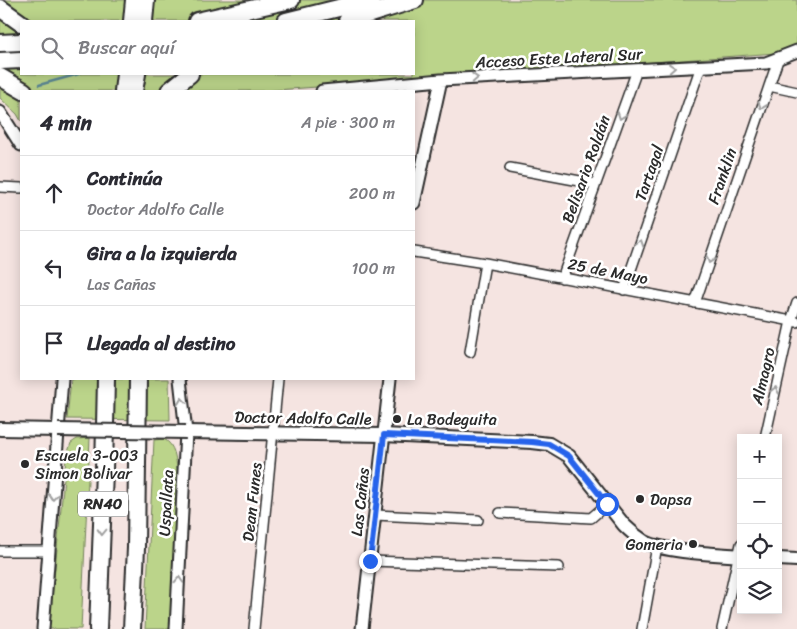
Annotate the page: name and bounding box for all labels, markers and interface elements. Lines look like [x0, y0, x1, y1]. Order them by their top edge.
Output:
search box [20, 20, 415, 75]
text: Buscar aquí [78, 31, 175, 64]
icon: search [38, 34, 66, 62]
street label: Acceso Este Lateral Sur [474, 39, 645, 77]
one-way arrow [668, 63, 676, 74]
one-way arrow [471, 73, 479, 84]
one-way arrow [758, 101, 768, 109]
text: 4 min [40, 104, 92, 142]
text: A pie · 300 m [301, 108, 395, 137]
street label: Belisario Roldán [553, 111, 619, 227]
one-way arrow [617, 111, 627, 120]
street label: Tartagal [626, 141, 672, 205]
street label: Franklin [699, 143, 745, 208]
text: Continúa [87, 162, 162, 195]
icon: ahead [40, 179, 68, 207]
text: 200 m [349, 179, 395, 208]
text: Doctor Adolfo Calle [87, 195, 224, 224]
text: Gira a la izquierda [87, 237, 237, 270]
one-way arrow [634, 240, 644, 248]
street label: 25 de Mayo [565, 249, 651, 293]
icon: left [40, 254, 68, 282]
text: 100 m [351, 254, 395, 283]
one-way arrow [705, 255, 715, 263]
text: Las Cañas [87, 270, 156, 299]
text: Llegada al destino [87, 327, 236, 360]
icon: arrive [40, 329, 68, 357]
street label: Almagro [742, 344, 784, 409]
one-way arrow [769, 386, 780, 395]
one-way arrow [177, 396, 188, 404]
street label: Doctor Adolfo Calle [234, 402, 372, 434]
place label: La Bodeguita [407, 405, 497, 434]
marker: La Bodeguita [391, 413, 403, 425]
map controls [737, 434, 782, 614]
button: + [737, 434, 782, 479]
place label: Escuela 3-003 Simon Bolivar [35, 441, 138, 488]
marker: Escuela 3-003 Simon Bolivar [19, 458, 31, 470]
street label: Dean Funes [233, 461, 271, 543]
street label: Las Cañas [342, 466, 378, 538]
street label: Uspallata [150, 469, 182, 537]
button: − [737, 479, 782, 524]
place label: Dapsa [650, 485, 692, 514]
road number: RN40 [78, 492, 128, 516]
one-way arrow [48, 493, 59, 501]
route start [596, 493, 619, 516]
marker: Dapsa [634, 493, 646, 505]
button: locate [737, 524, 782, 569]
one-way arrow [96, 529, 107, 537]
place label: Gomeria [625, 530, 683, 559]
marker: Gomeria [687, 538, 699, 550]
route end [359, 550, 382, 573]
button: layers [737, 569, 782, 614]
one-way arrow [173, 576, 184, 584]

